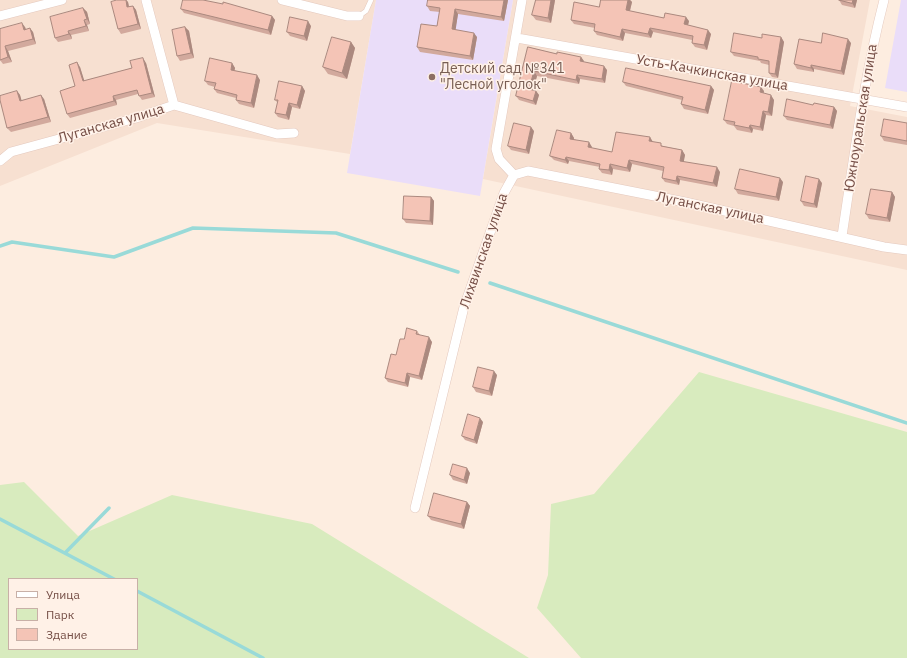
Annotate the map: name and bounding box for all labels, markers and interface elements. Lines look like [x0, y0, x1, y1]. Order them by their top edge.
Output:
street label: Южноуральская улица [841, 43, 881, 193]
street label: Усть-Качкинская улица [635, 51, 789, 95]
place label: Детский сад №341 "Лесной уголок" [440, 61, 565, 94]
marker: Детский сад №341 "Лесной уголок" [427, 72, 437, 82]
street label: Луганская улица [56, 101, 166, 147]
street label: Луганская улица [655, 188, 765, 228]
street label: Лихвинская улица [456, 191, 512, 311]
legend [8, 578, 138, 650]
text: Улица [46, 587, 80, 602]
text: Парк [46, 607, 74, 622]
text: Здание [46, 627, 87, 642]

